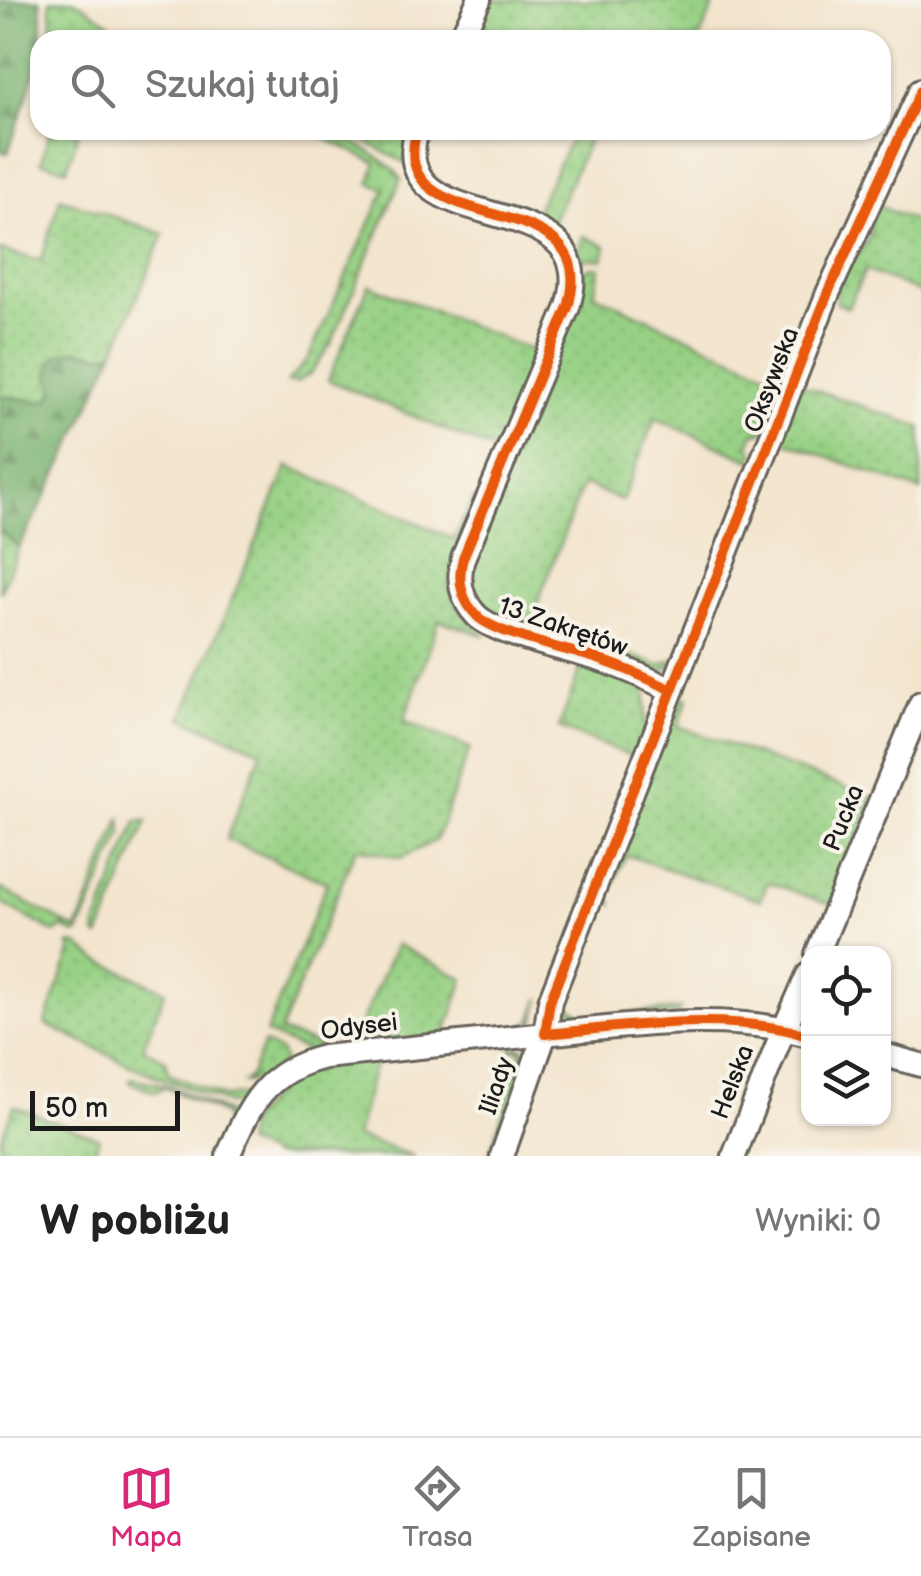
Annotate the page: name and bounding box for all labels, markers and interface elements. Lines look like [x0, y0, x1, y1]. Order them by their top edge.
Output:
search box [30, 30, 891, 140]
icon: search [65, 58, 120, 113]
text: Szukaj tutaj [145, 63, 340, 108]
street label: Oksywska [738, 323, 806, 437]
street label: 13 Zakrętów [494, 590, 632, 664]
street label: Pucka [817, 780, 871, 856]
map controls [801, 946, 891, 1126]
button: locate [801, 946, 891, 1036]
street label: Odysei [319, 1007, 399, 1047]
button: layers [801, 1036, 891, 1126]
street label: Helska [705, 1040, 761, 1124]
street label: Iliady [473, 1052, 521, 1119]
scale bar [30, 1086, 180, 1130]
text: 50 m [45, 1092, 108, 1125]
text: W pobliżu [40, 1196, 230, 1247]
text: Wyniki: 0 [755, 1202, 881, 1241]
tab: Mapa [110, 1461, 182, 1554]
tab: Trasa [402, 1461, 473, 1554]
tab: Zapisane [693, 1461, 811, 1554]

